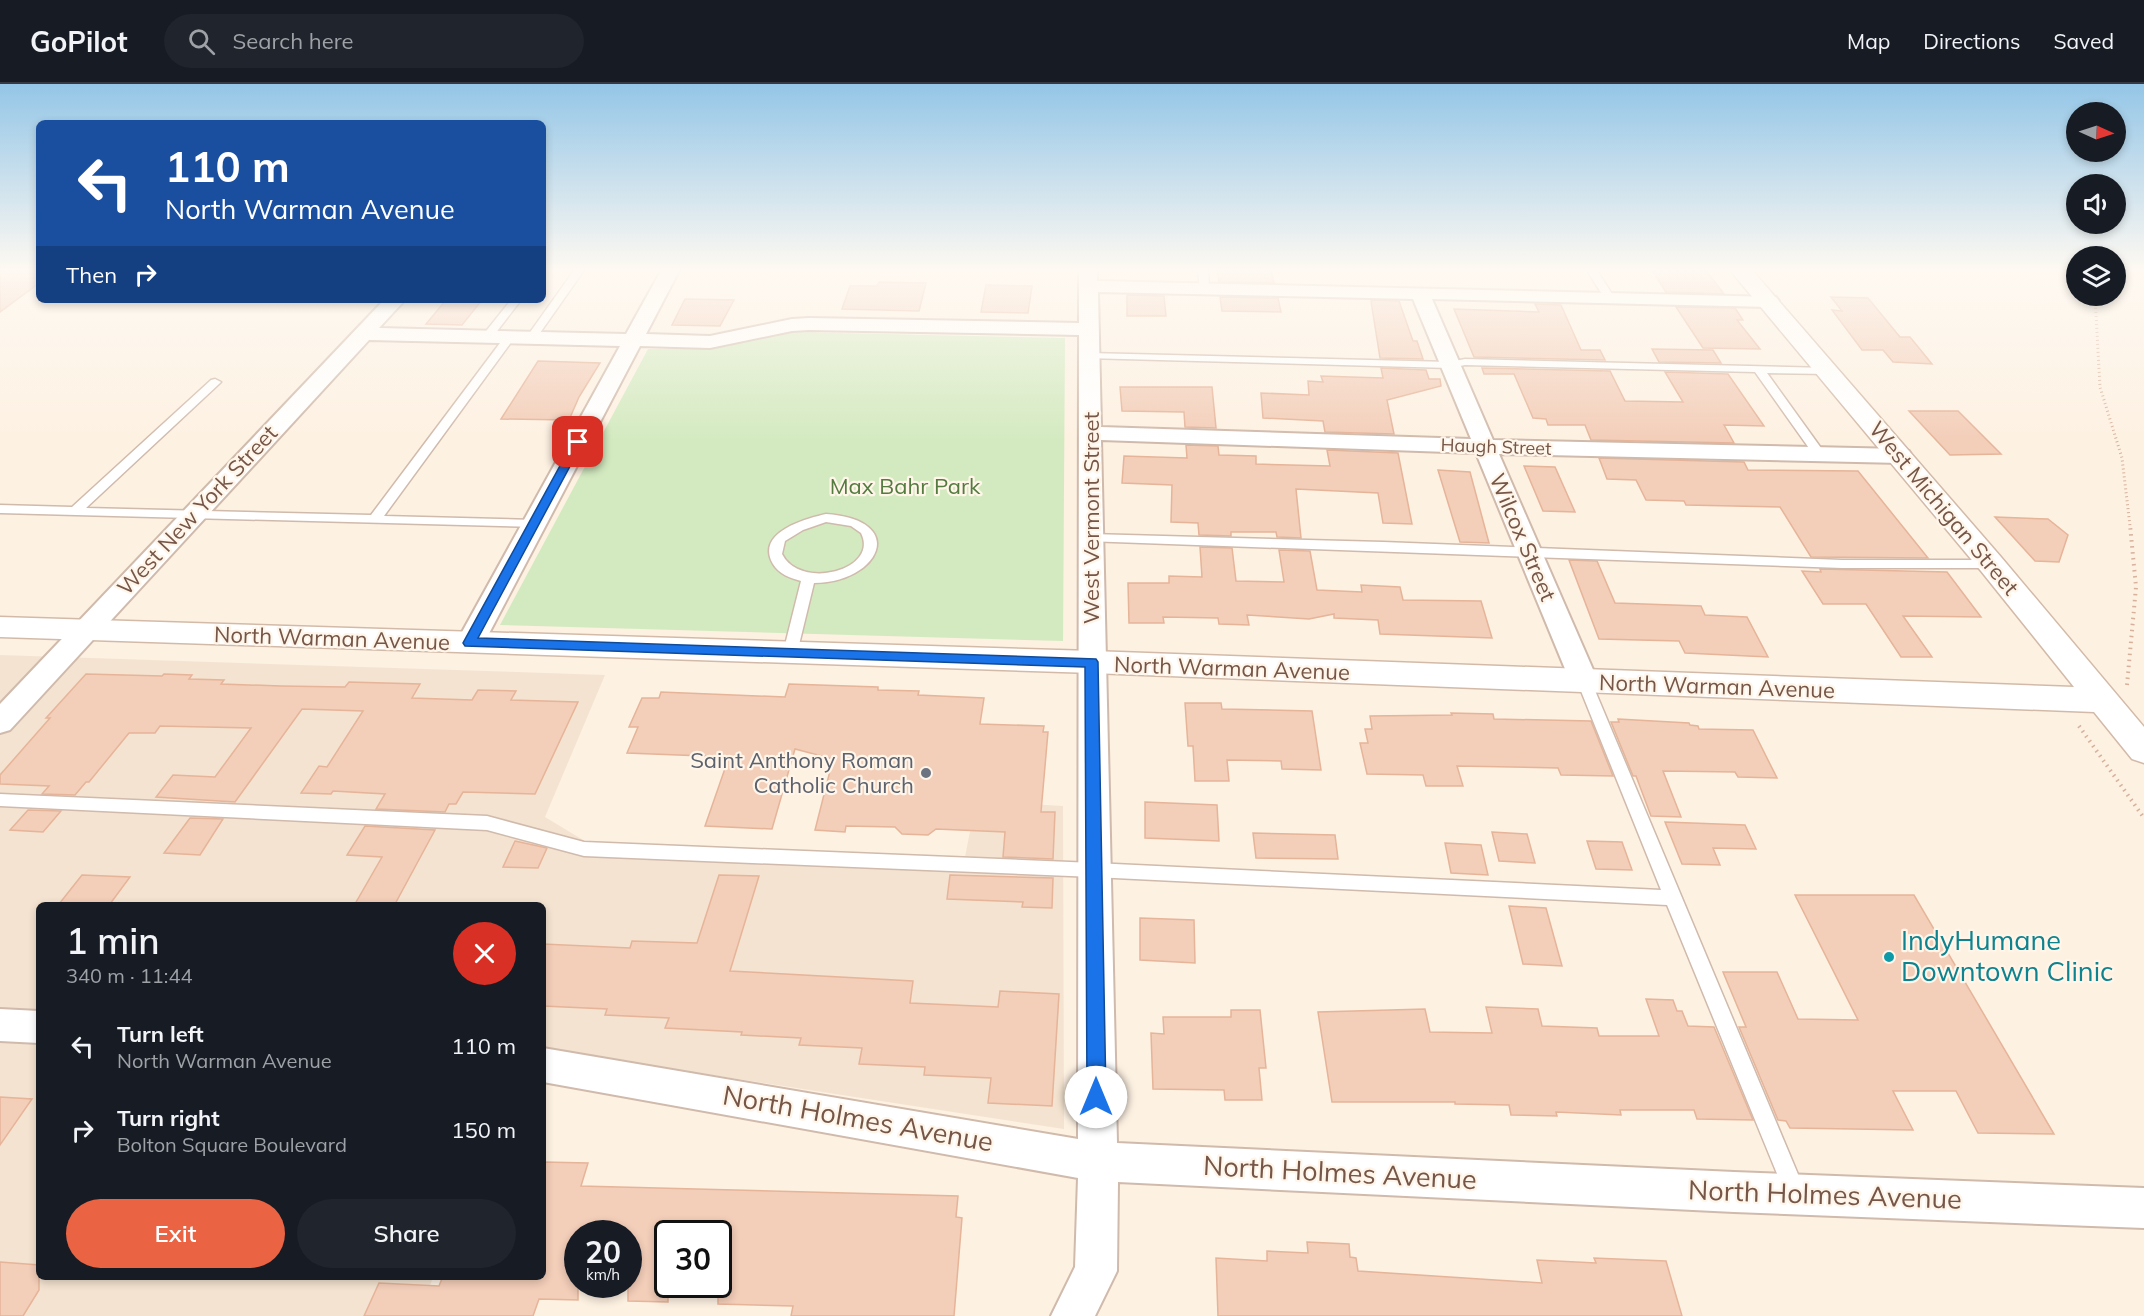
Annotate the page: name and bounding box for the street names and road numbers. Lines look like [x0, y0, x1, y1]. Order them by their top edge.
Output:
street label: West Vermont Street [1077, 411, 1105, 624]
street label: West Michigan Street [1863, 415, 2025, 601]
street label: West New York Street [111, 419, 283, 601]
street label: Haugh Street [1440, 433, 1552, 460]
street label: Wilcox Street [1483, 469, 1563, 605]
street label: North Warman Avenue [214, 620, 450, 656]
street label: North Warman Avenue [1114, 650, 1350, 686]
street label: North Warman Avenue [1599, 668, 1835, 704]
street label: North Holmes Avenue [720, 1077, 996, 1159]
street label: North Holmes Avenue [1202, 1148, 1478, 1196]
street label: North Holmes Avenue [1688, 1172, 1962, 1216]

